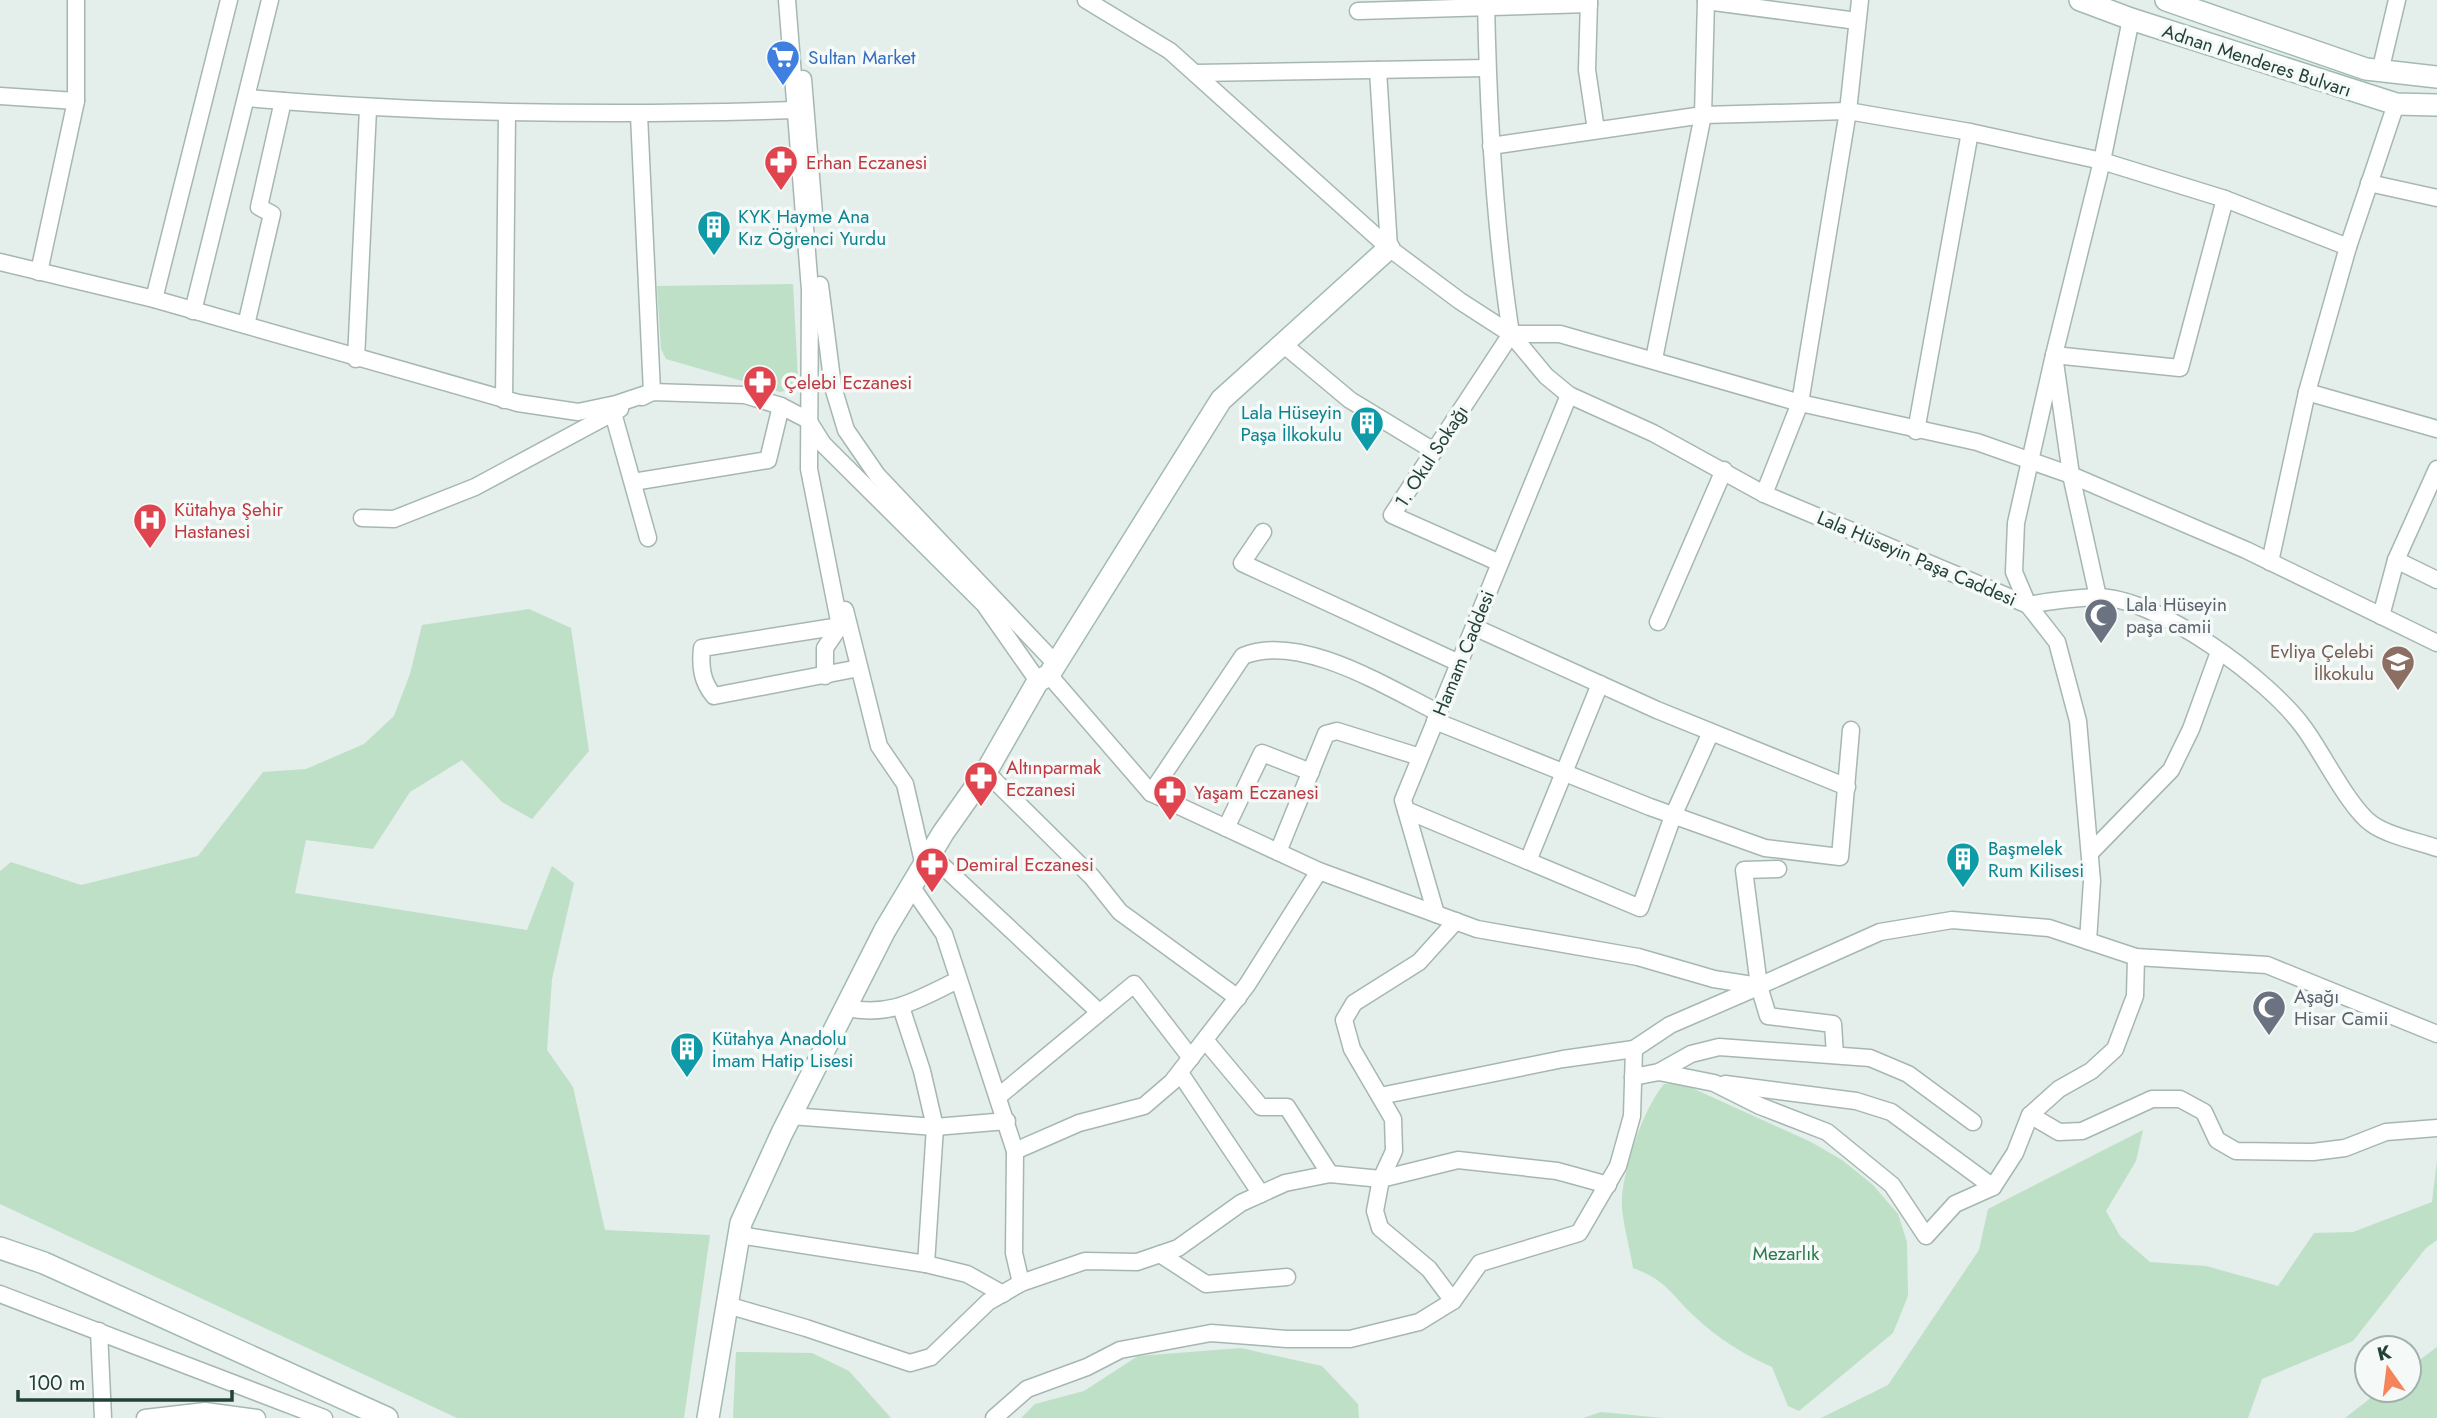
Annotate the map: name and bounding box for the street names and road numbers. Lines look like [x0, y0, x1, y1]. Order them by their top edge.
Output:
street label: Adnan Menderes Bulvarı [2159, 17, 2355, 104]
street label: 1. Okul Sokağı [1388, 400, 1475, 513]
street label: Lala Hüseyin Paşa Caddesi [1813, 504, 2021, 613]
street label: Hamam Caddesi [1426, 586, 1501, 720]

